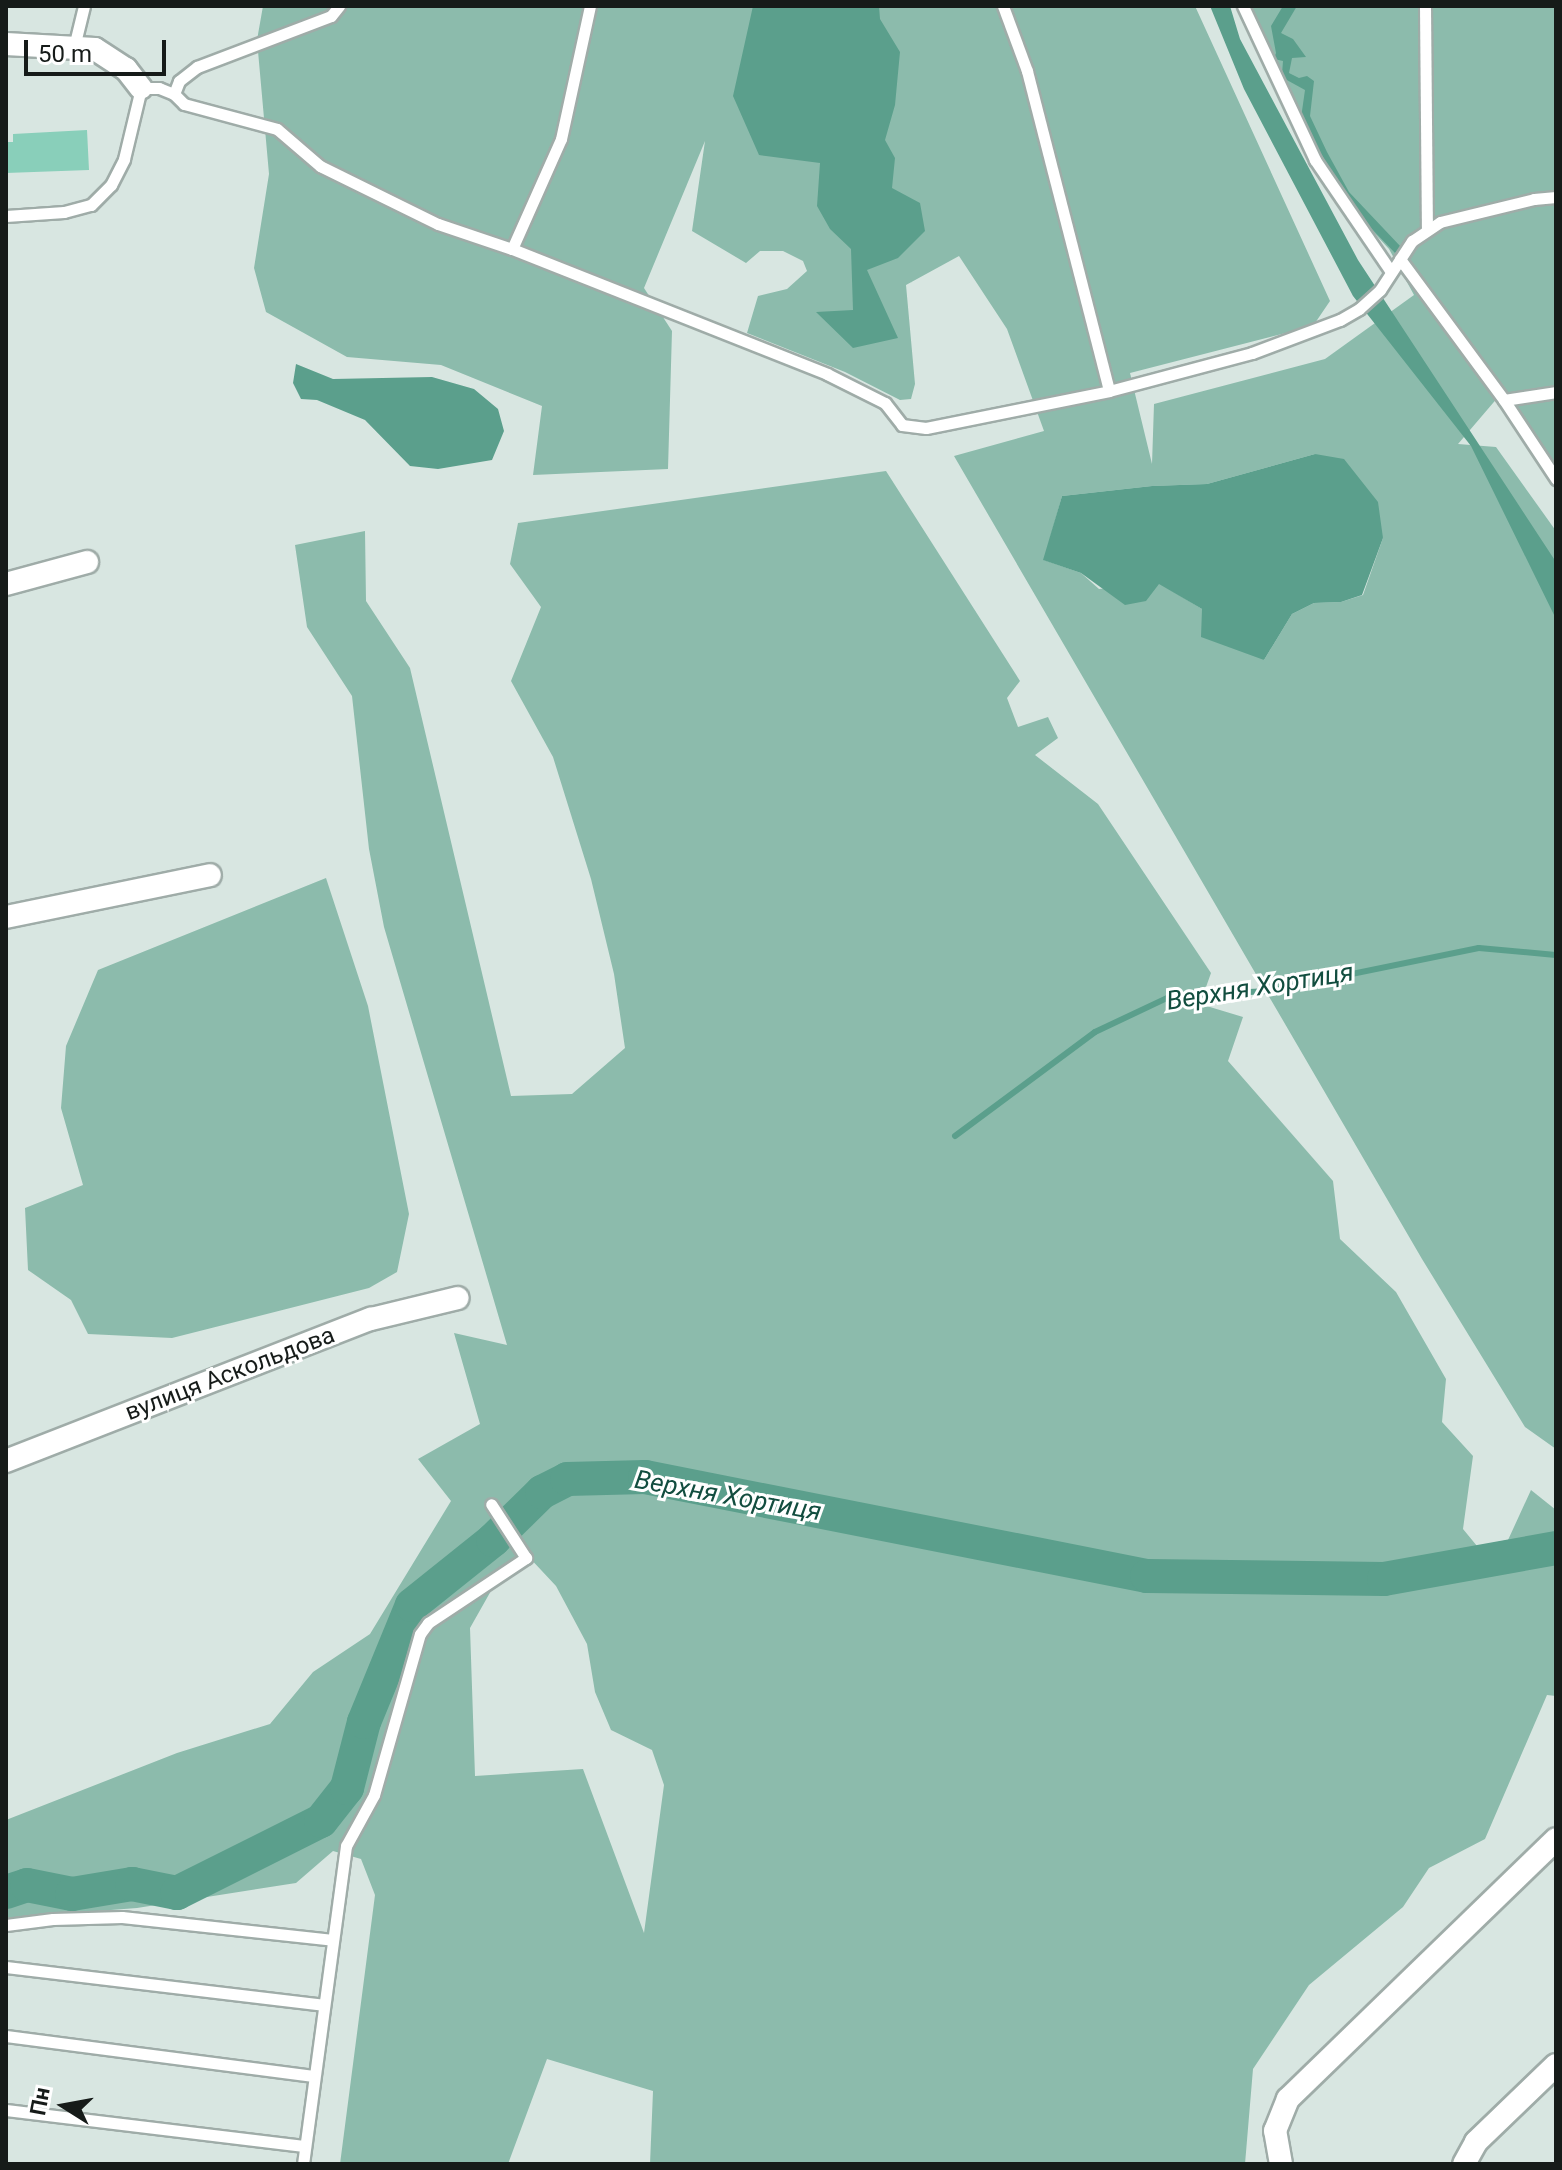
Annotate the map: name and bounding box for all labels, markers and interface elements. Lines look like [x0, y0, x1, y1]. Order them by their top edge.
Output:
scale bar [28, 24, 170, 74]
text: 50 m [38, 40, 92, 68]
water label: Верхня Хортиця [1164, 957, 1356, 1017]
street label: вулиця Аскольдова [121, 1321, 339, 1427]
water label: Верхня Хортиця [632, 1464, 824, 1528]
north arrow [24, 2066, 104, 2146]
text: Пн [25, 2085, 55, 2117]

